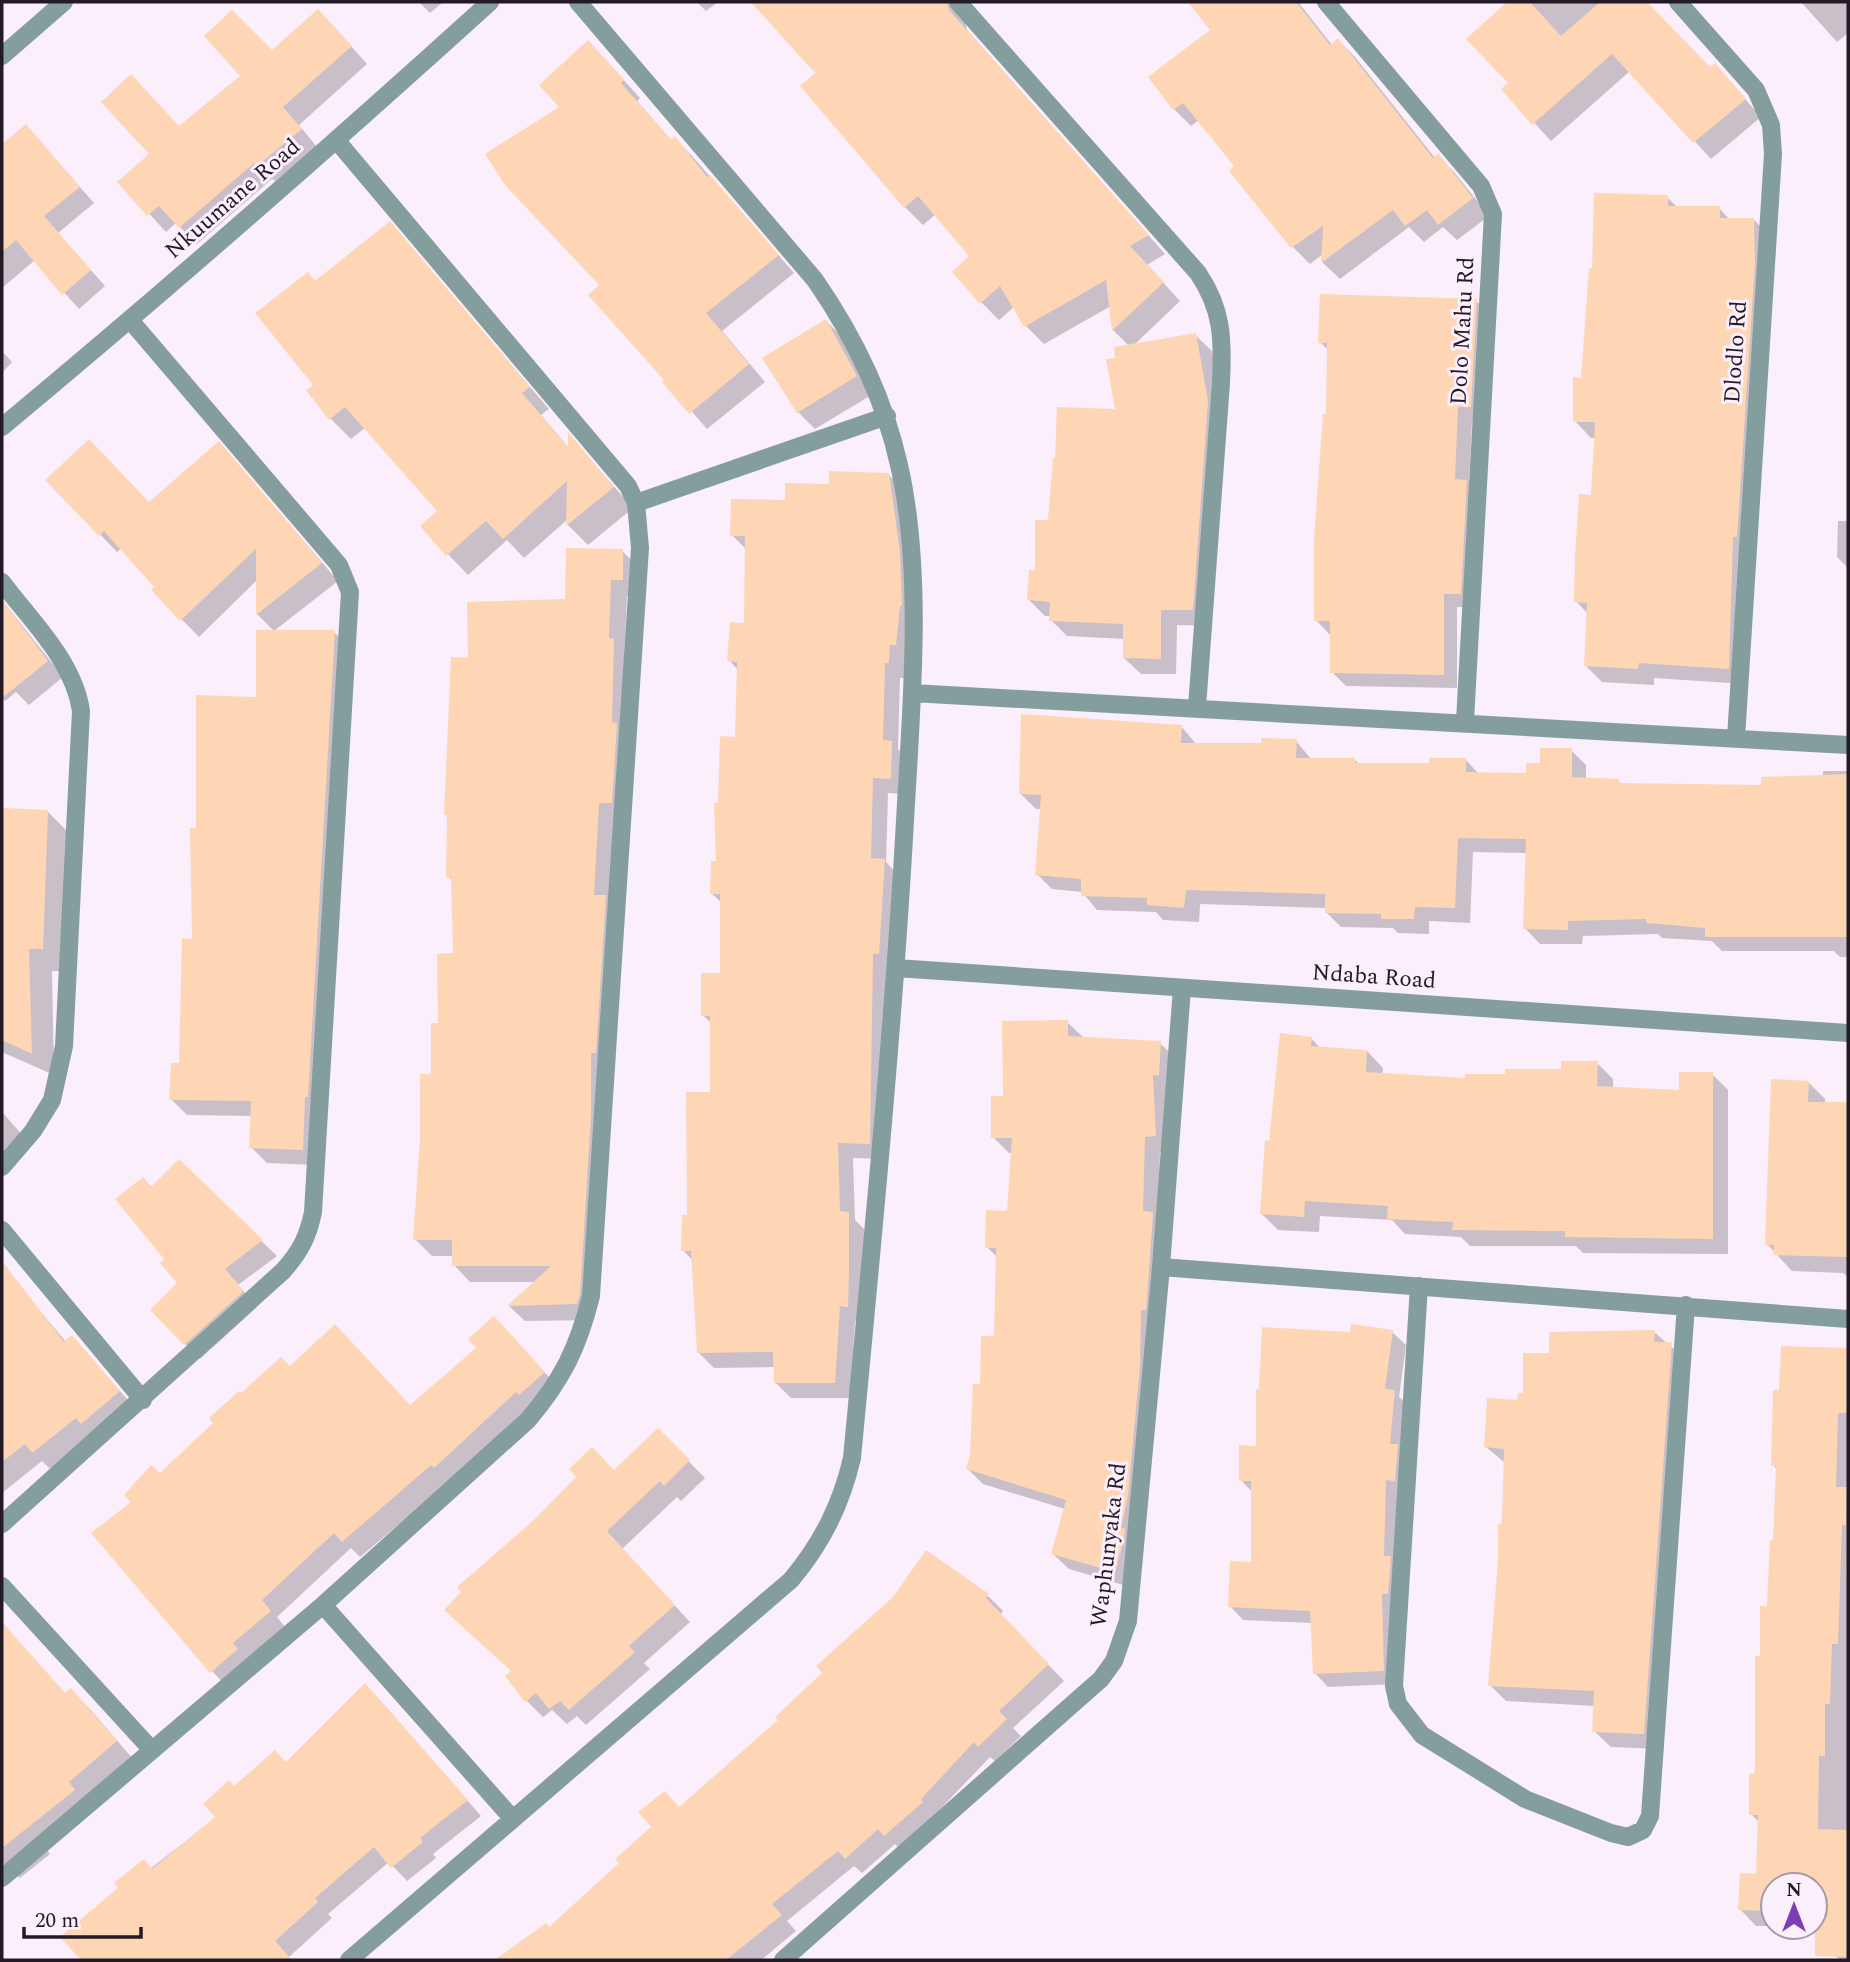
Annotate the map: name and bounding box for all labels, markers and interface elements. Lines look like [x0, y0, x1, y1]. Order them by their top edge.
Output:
street label: Nkuumane Road [157, 130, 309, 268]
street label: Dolo Mahu Rd [1442, 256, 1484, 406]
street label: Dlodlo Rd [1715, 299, 1757, 405]
street label: Ndaba Road [1311, 955, 1437, 999]
street label: Waphunyaka Rd [1082, 1461, 1136, 1629]
north arrow [1759, 1871, 1829, 1941]
text: N [1786, 1876, 1802, 1905]
scale bar [24, 1896, 142, 1940]
text: 20 m [35, 1905, 79, 1937]

